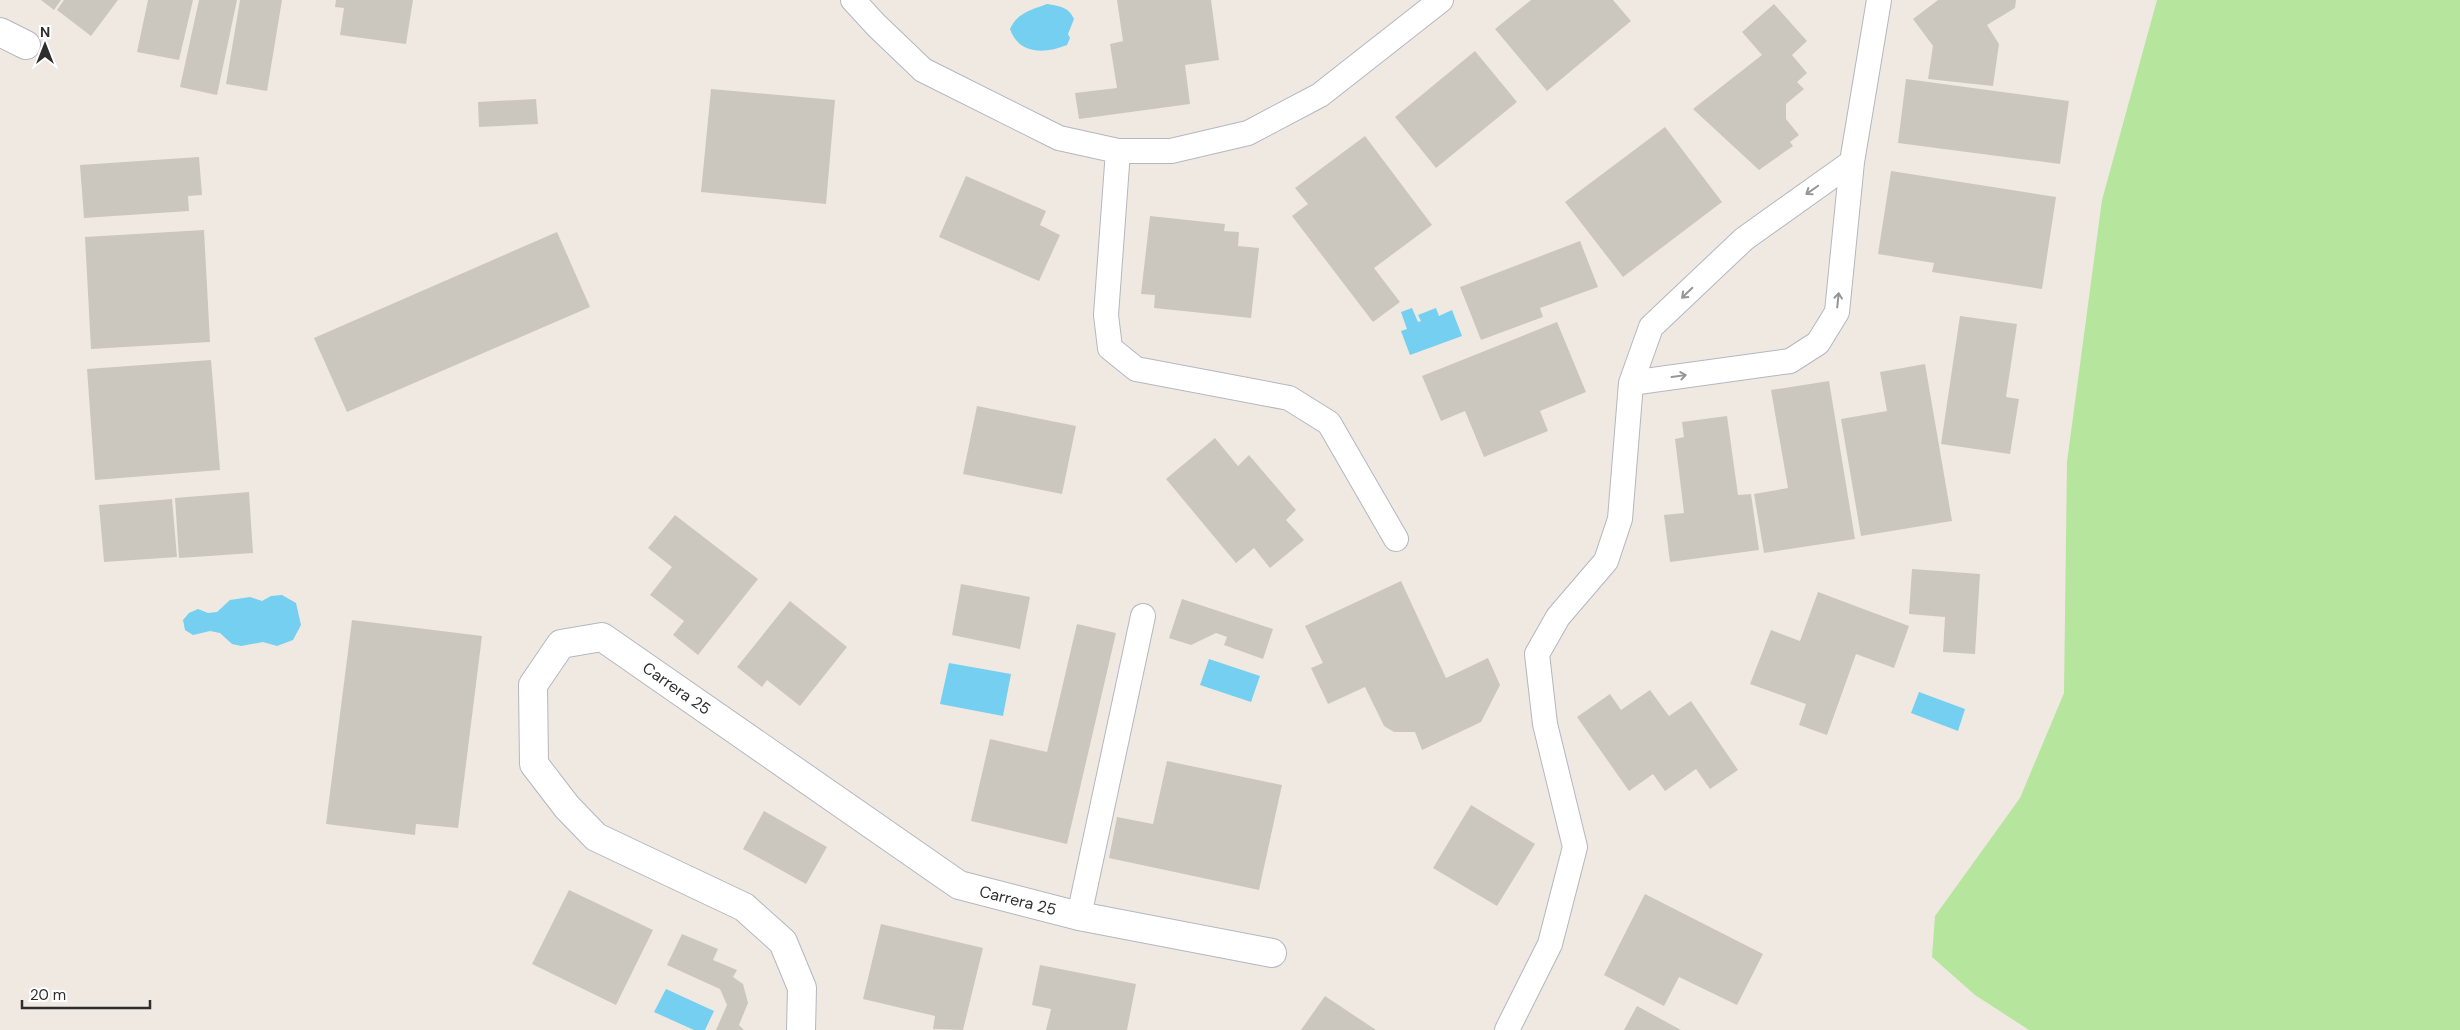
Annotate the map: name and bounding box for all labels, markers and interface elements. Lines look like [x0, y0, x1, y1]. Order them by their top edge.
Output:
north arrow [20, 20, 70, 70]
text: N [40, 23, 50, 41]
one-way arrow [1806, 185, 1820, 195]
one-way arrow [1681, 287, 1693, 299]
one-way arrow [1833, 292, 1843, 308]
one-way arrow [1671, 371, 1687, 381]
street label: Carrera 25 [638, 657, 715, 720]
street label: Carrera 25 [977, 881, 1059, 920]
scale bar [22, 978, 150, 1010]
text: 20 m [30, 985, 66, 1005]

